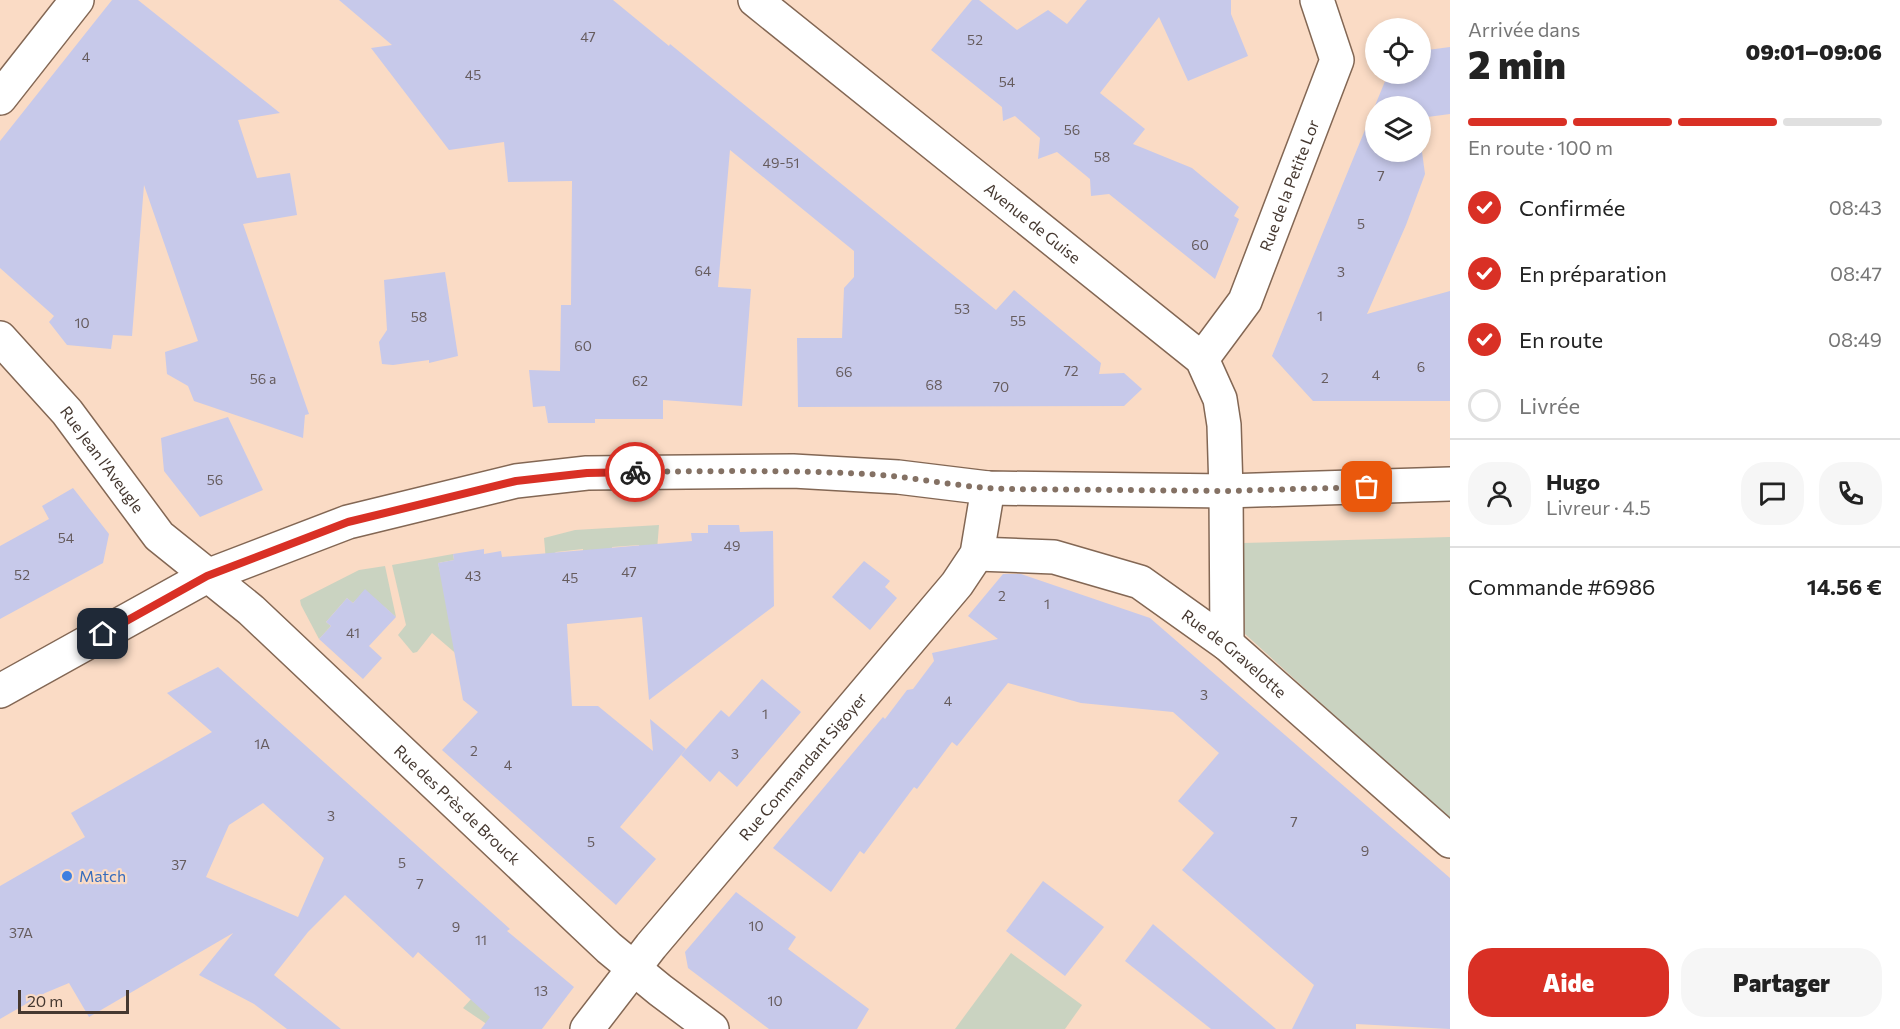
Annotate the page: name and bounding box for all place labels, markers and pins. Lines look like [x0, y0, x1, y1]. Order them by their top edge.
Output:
pin [1341, 461, 1392, 512]
pin [77, 608, 128, 659]
place label: Match [79, 866, 126, 885]
marker: Match [60, 869, 74, 883]

